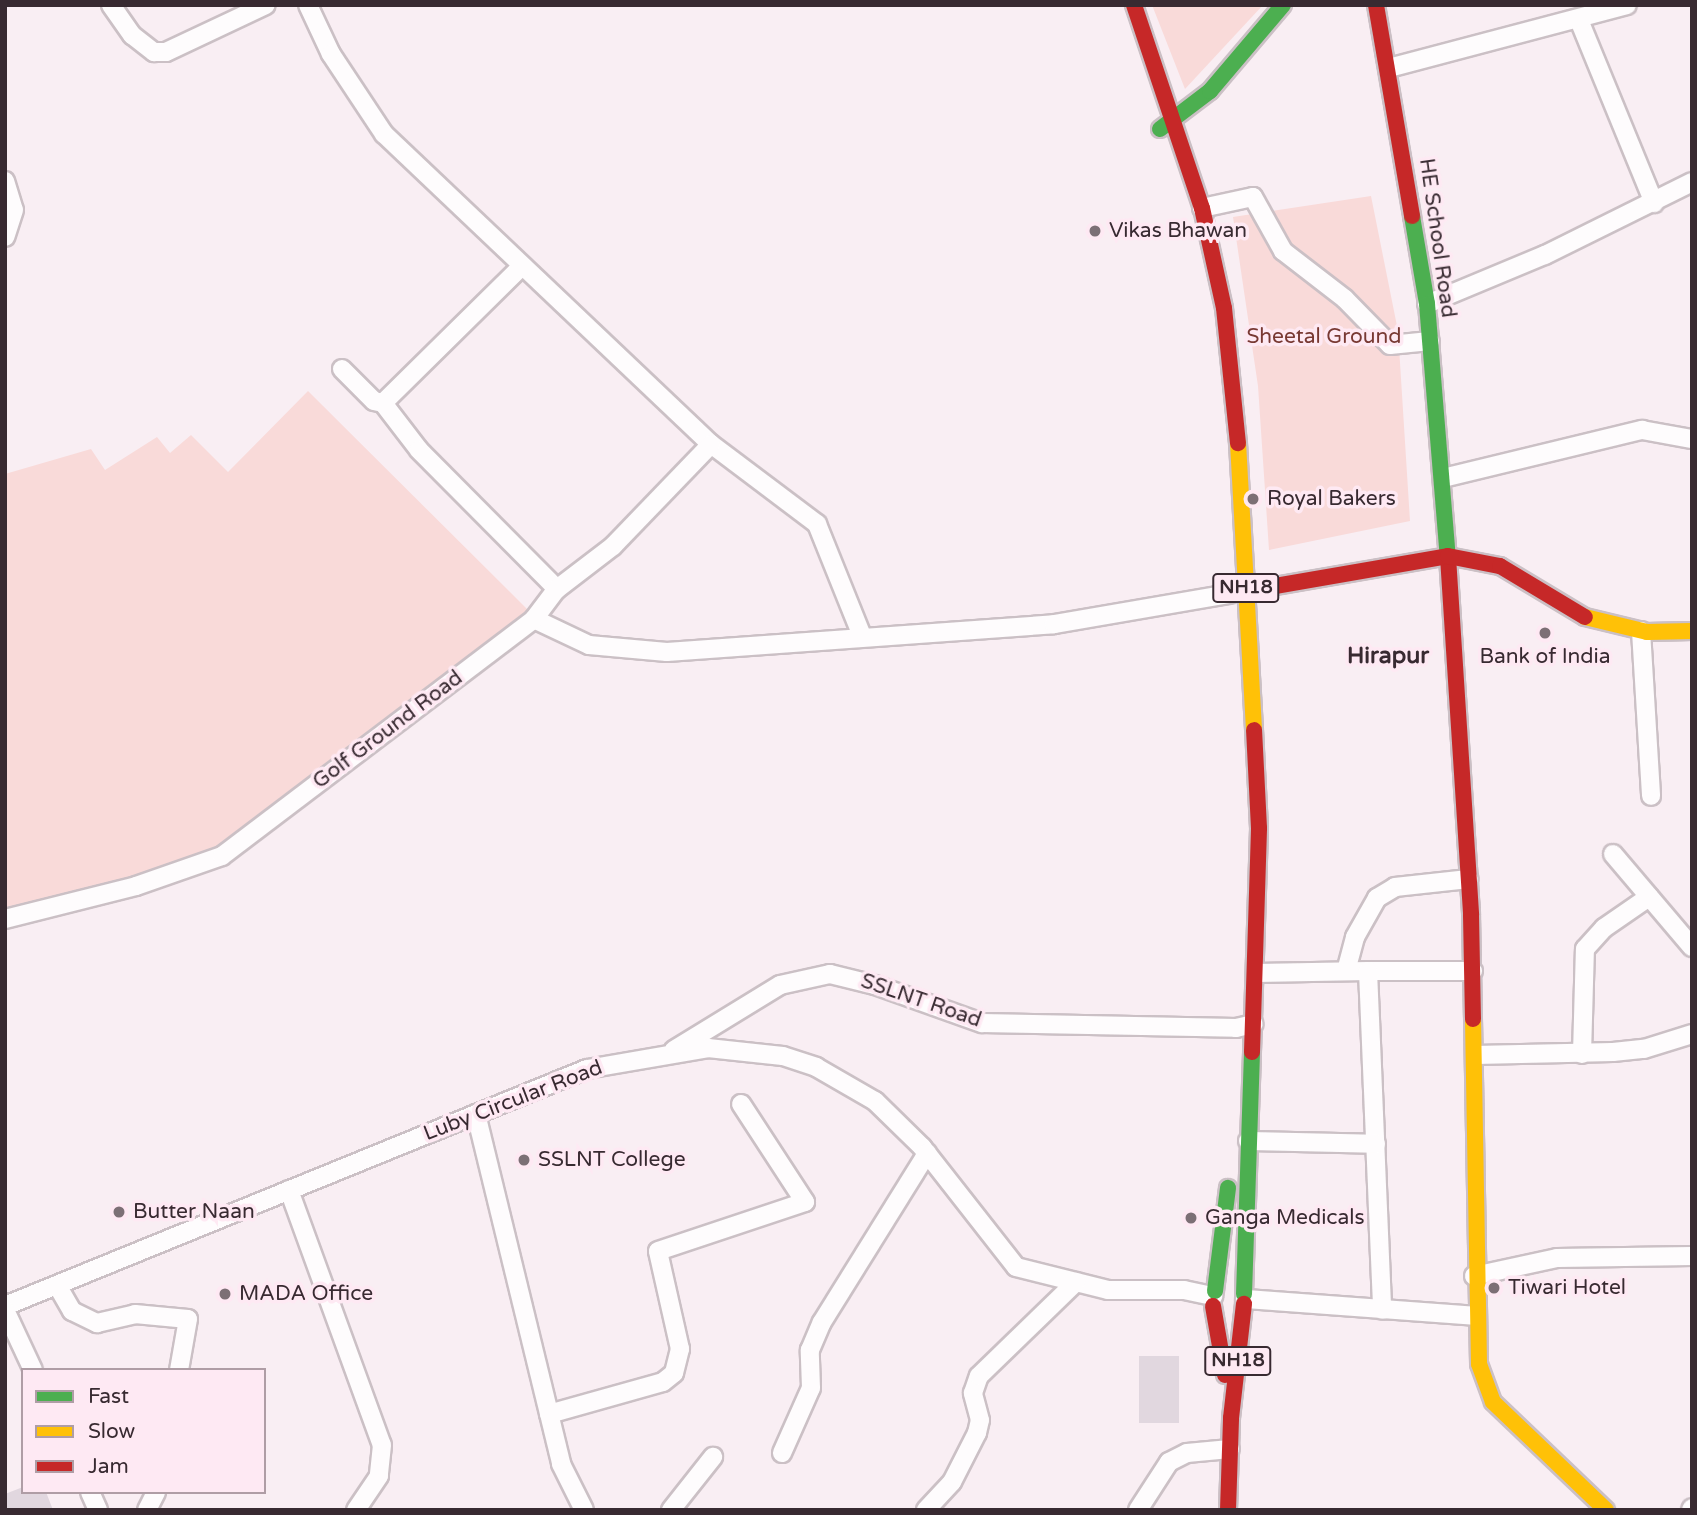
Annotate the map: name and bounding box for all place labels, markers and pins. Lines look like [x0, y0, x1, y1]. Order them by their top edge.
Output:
place label: Vikas Bhawan [1109, 218, 1247, 244]
marker: Vikas Bhawan [1087, 223, 1103, 239]
place label: Royal Bakers [1267, 486, 1396, 512]
marker: Royal Bakers [1245, 491, 1261, 507]
marker: Bank of India [1537, 625, 1553, 641]
place label: Bank of India [1479, 644, 1611, 670]
place label: SSLNT College [538, 1147, 686, 1173]
marker: SSLNT College [516, 1152, 532, 1168]
place label: Butter Naan [133, 1199, 255, 1225]
marker: Butter Naan [111, 1204, 127, 1220]
place label: Ganga Medicals [1205, 1205, 1365, 1231]
marker: Ganga Medicals [1183, 1210, 1199, 1226]
place label: Tiwari Hotel [1508, 1275, 1626, 1301]
marker: Tiwari Hotel [1486, 1280, 1502, 1296]
place label: MADA Office [239, 1281, 373, 1307]
marker: MADA Office [217, 1286, 233, 1302]

